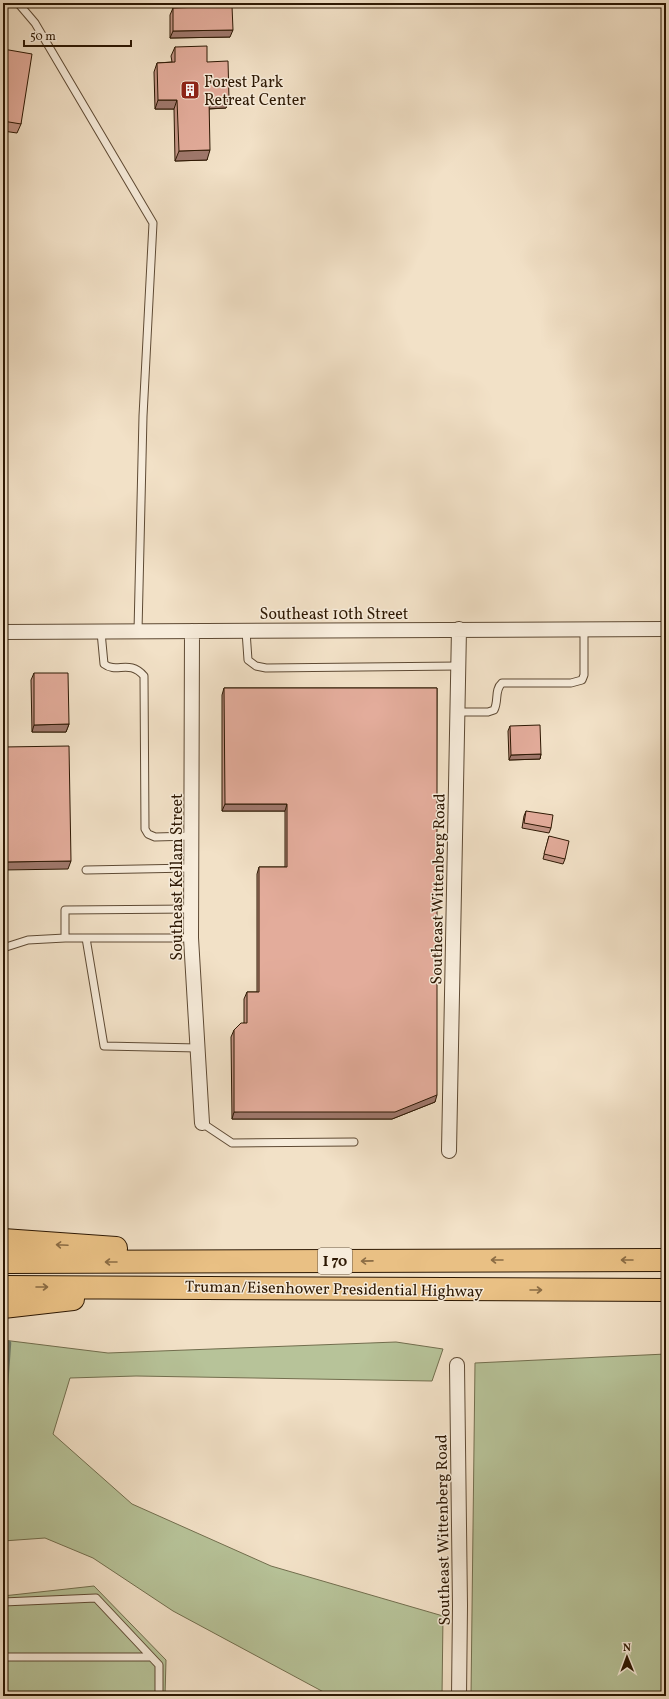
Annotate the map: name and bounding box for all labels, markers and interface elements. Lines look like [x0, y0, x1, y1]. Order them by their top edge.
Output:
scale bar [24, 22, 131, 48]
text: 50 m [30, 29, 56, 45]
place label: Forest Park Retreat Center [204, 72, 306, 112]
building icon: Forest Park Retreat Center [179, 79, 201, 101]
street label: Southeast 10th Street [260, 604, 409, 626]
street label: Southeast Kellam Street [167, 793, 189, 961]
street label: Southeast Wittenberg Road [426, 793, 452, 985]
one-way arrow [56, 1241, 69, 1248]
road number: I 70 [318, 1248, 352, 1274]
one-way arrow [491, 1256, 504, 1264]
one-way arrow [621, 1256, 634, 1264]
one-way arrow [361, 1257, 374, 1264]
one-way arrow [105, 1258, 118, 1266]
street label: Truman/Eisenhower Presidential Highway [185, 1276, 484, 1304]
one-way arrow [35, 1283, 48, 1291]
one-way arrow [529, 1286, 542, 1294]
street label: Southeast Wittenberg Road [431, 1434, 457, 1626]
north arrow [607, 1637, 647, 1677]
text: N [623, 1641, 631, 1656]

